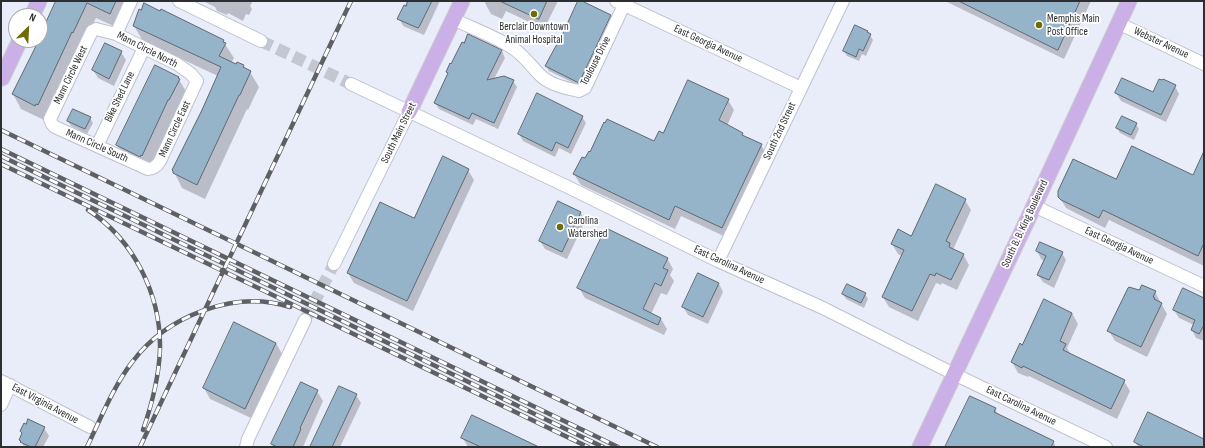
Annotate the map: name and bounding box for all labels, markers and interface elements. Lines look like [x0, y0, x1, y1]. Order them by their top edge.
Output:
north arrow [8, 8, 48, 48]
marker: Berclair Downtown Animal Hospital [529, 9, 539, 19]
text: N [27, 10, 38, 25]
place label: Memphis Main Post Office [1047, 12, 1100, 38]
place label: Berclair Downtown Animal Hospital [499, 20, 569, 46]
marker: Memphis Main Post Office [1034, 20, 1044, 30]
street label: East Georgia Avenue [672, 22, 744, 66]
street label: Webster Avenue [1131, 24, 1191, 62]
street label: Mann Circle North [114, 29, 180, 71]
street label: Toulouse Drive [578, 34, 614, 88]
street label: Mann Circle West [51, 44, 91, 106]
street label: Bike Shed Lane [102, 70, 138, 124]
street label: Mann Circle East [156, 99, 194, 159]
street label: South Main Street [379, 100, 419, 166]
street label: South 2nd Street [761, 100, 799, 162]
street label: Mann Circle South [64, 126, 130, 166]
street label: South B. B. King Boulevard [999, 178, 1051, 270]
place label: Carolina Watershed [568, 214, 607, 240]
marker: Carolina Watershed [555, 222, 565, 232]
street label: East Georgia Avenue [1083, 224, 1155, 268]
street label: East Carolina Avenue [692, 243, 766, 287]
street label: East Virginia Avenue [9, 381, 81, 427]
street label: East Carolina Avenue [984, 383, 1058, 429]

